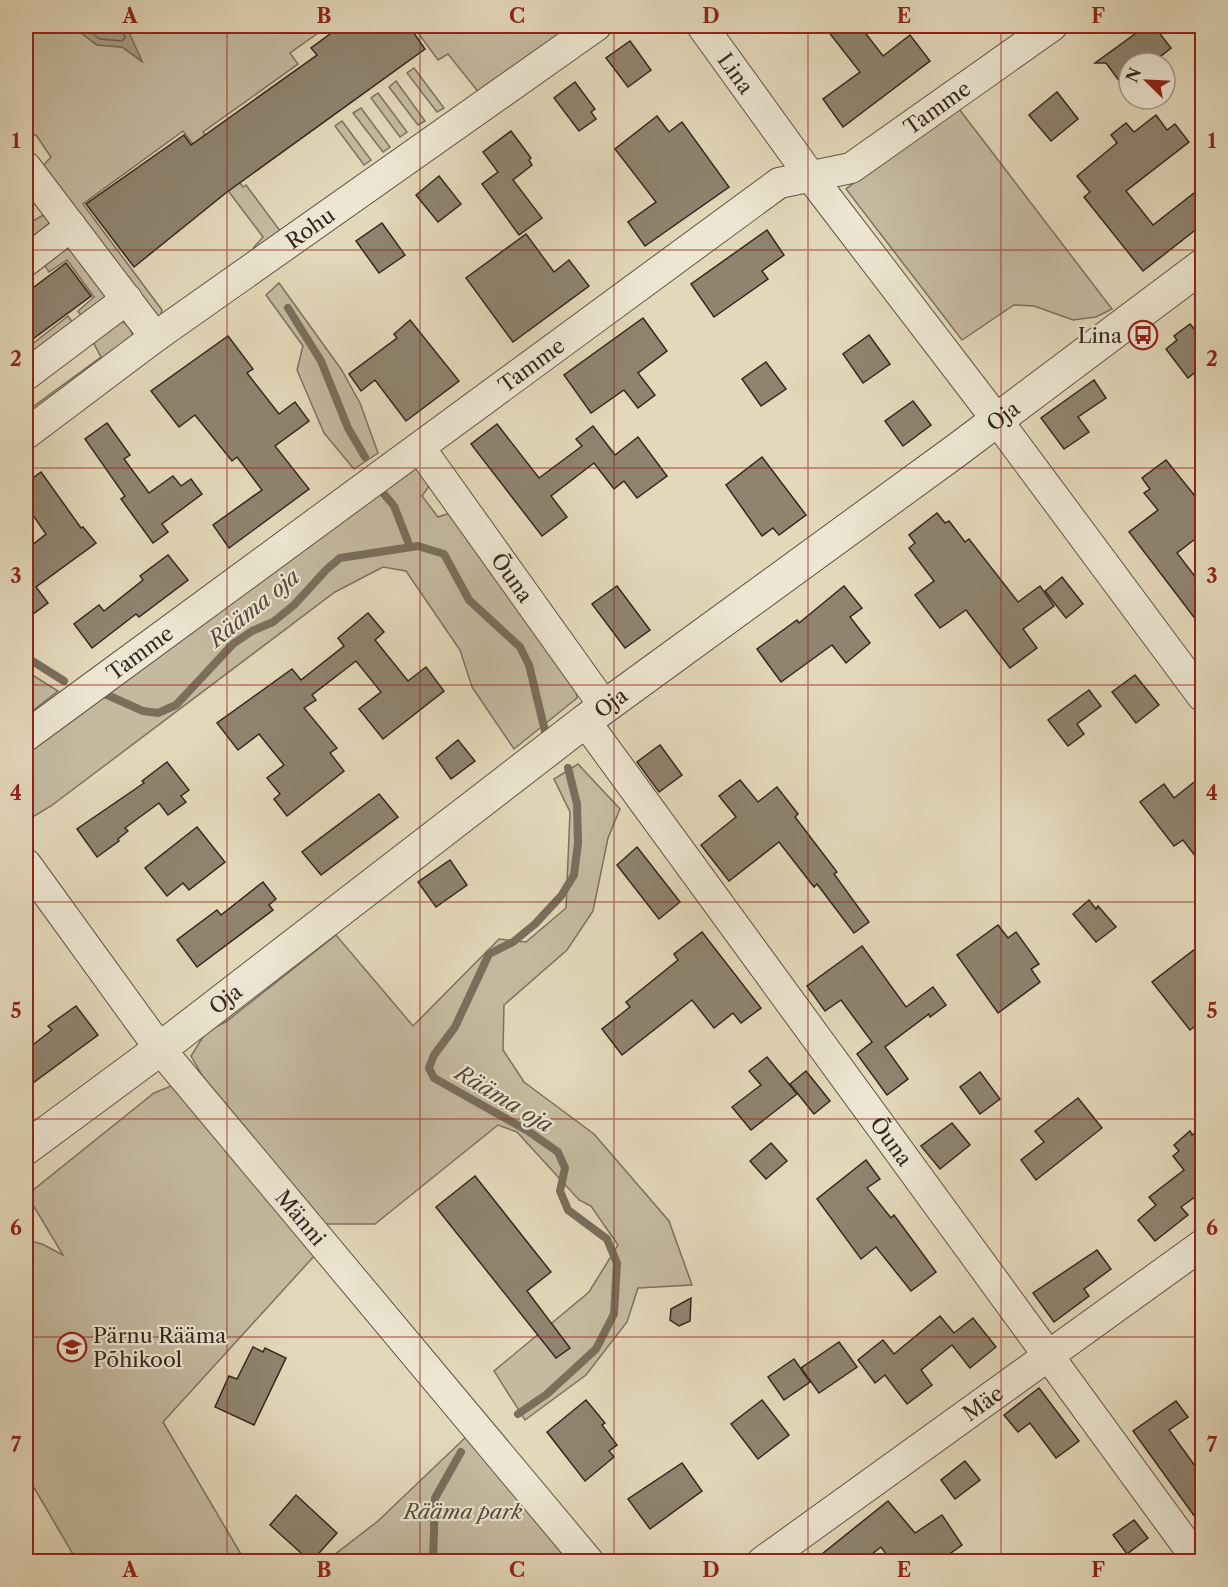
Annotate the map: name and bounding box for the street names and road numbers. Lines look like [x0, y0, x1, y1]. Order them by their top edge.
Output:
street label: Lina [713, 48, 760, 99]
street label: Tamme [899, 75, 975, 139]
street label: Rohu [281, 202, 339, 254]
street label: Tamme [493, 332, 569, 397]
street label: Oja [982, 395, 1025, 436]
street label: Õuna [486, 548, 539, 608]
street label: Tamme [102, 620, 178, 685]
street label: Oja [589, 682, 633, 723]
street label: Oja [204, 978, 247, 1019]
street label: Õuna [865, 1112, 918, 1171]
street label: Männi [270, 1185, 331, 1250]
street label: Mäe [958, 1380, 1008, 1426]

